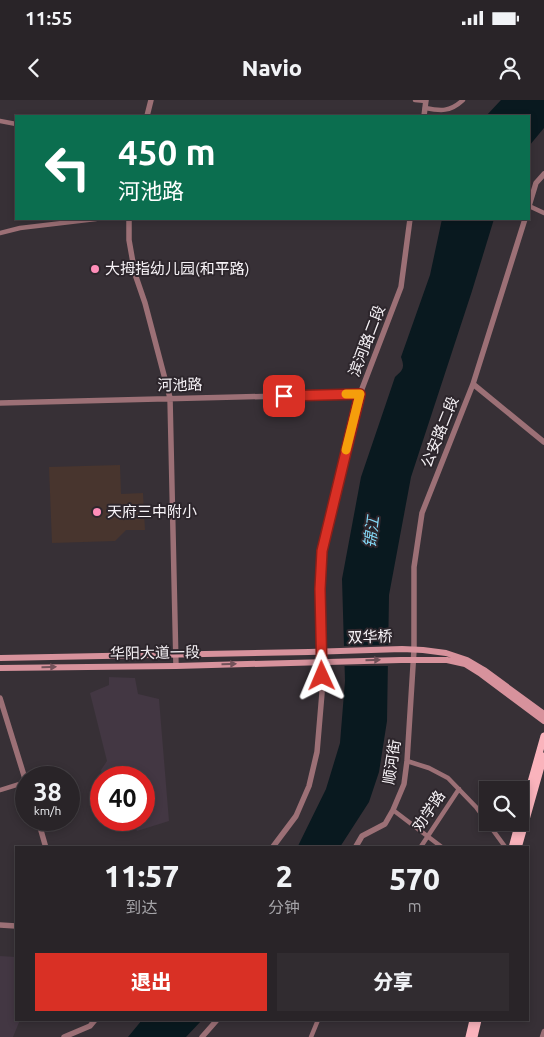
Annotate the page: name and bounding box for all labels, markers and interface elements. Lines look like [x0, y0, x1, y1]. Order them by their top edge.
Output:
text: 11:55 [25, 7, 73, 29]
icon: back [20, 54, 48, 82]
icon: person [496, 54, 524, 82]
text: Navio [242, 55, 302, 80]
text: 450 m [118, 132, 216, 172]
icon: left [35, 135, 100, 200]
text: 河池路 [118, 178, 184, 203]
place label: 大拇指幼儿园(和平路) [105, 260, 249, 277]
marker: 大拇指幼儿园(和平路) [89, 263, 101, 275]
street label: 滨河路二段 [345, 303, 388, 379]
pin [263, 375, 305, 417]
street label: 河池路 [157, 376, 203, 393]
icon: arrive [270, 382, 298, 410]
street label: 公安路二段 [418, 394, 461, 470]
place label: 天府三中附小 [107, 503, 197, 520]
marker: 天府三中附小 [91, 506, 103, 518]
water label: 锦江 [360, 513, 382, 549]
street label: 双华桥 [347, 627, 393, 646]
street label: 华阳大道一段 [110, 643, 200, 662]
position arrow [295, 649, 347, 701]
one-way arrow [366, 656, 382, 664]
one-way arrow [221, 660, 237, 668]
one-way arrow [41, 663, 57, 671]
street label: 顺河街 [380, 738, 403, 785]
speed limit sign: 40 [90, 766, 155, 831]
text: 38 [33, 778, 62, 806]
map controls [479, 781, 529, 831]
button: search [479, 781, 529, 831]
street label: 劝学路 [409, 787, 448, 834]
text: km/h [34, 804, 61, 817]
text: 11:57 [104, 859, 179, 893]
text: 2 [276, 859, 293, 893]
text: 570 [389, 862, 440, 896]
text: m [408, 897, 421, 915]
text: 到达 [126, 898, 158, 916]
text: 分钟 [268, 898, 300, 916]
button: 退出 [35, 953, 267, 1011]
button: 分享 [277, 953, 509, 1011]

